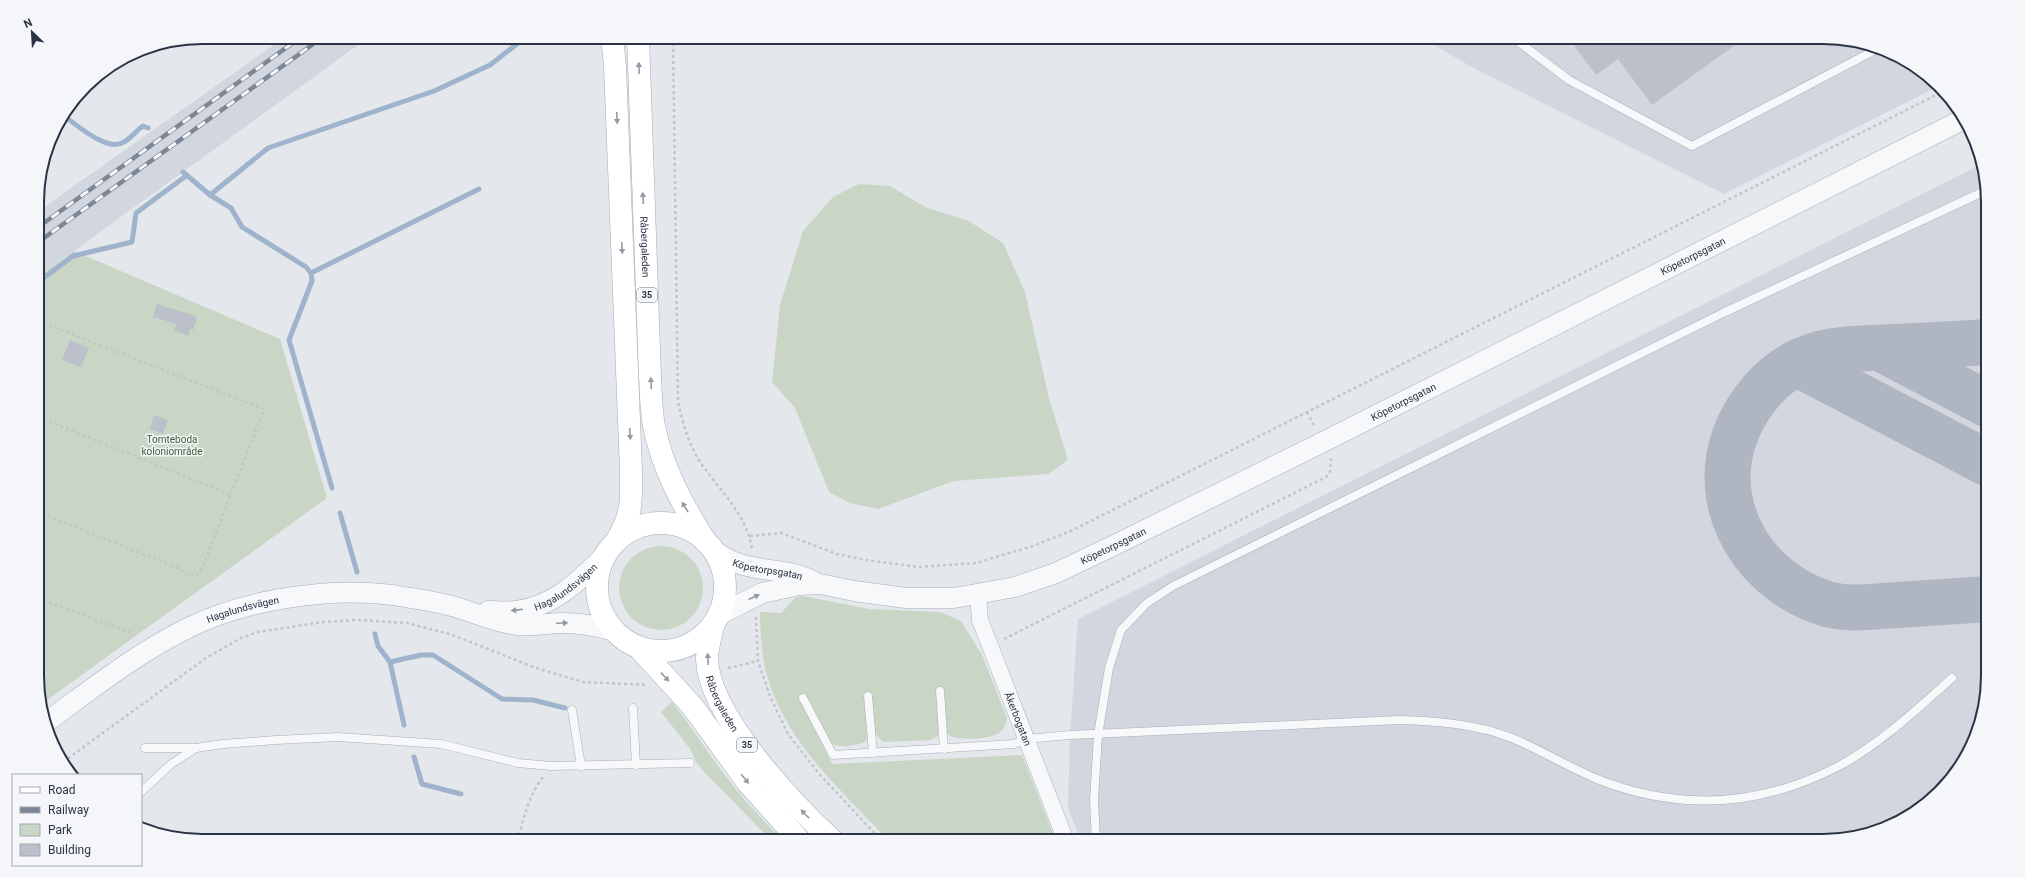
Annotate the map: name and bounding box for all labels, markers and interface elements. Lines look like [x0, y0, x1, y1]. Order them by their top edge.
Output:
north arrow [12, 12, 52, 52]
text: N [22, 16, 34, 31]
one-way arrow [636, 61, 642, 74]
one-way arrow [614, 112, 621, 124]
one-way arrow [640, 192, 647, 204]
street label: Råbergaleden [638, 216, 651, 278]
street label: Köpetorpsgatan [1659, 235, 1727, 277]
one-way arrow [619, 242, 625, 255]
road number: 35 [637, 288, 657, 302]
one-way arrow [647, 377, 654, 389]
street label: Köpetorpsgatan [1369, 381, 1438, 423]
one-way arrow [626, 428, 633, 440]
park label: Tomteboda koloniområde [142, 434, 202, 457]
one-way arrow [681, 502, 689, 512]
street label: Köpetorpsgatan [1079, 526, 1148, 566]
street label: Köpetorpsgatan [731, 557, 804, 582]
street label: Hagalundsvägen [533, 561, 599, 613]
street label: Hagalundsvägen [205, 594, 280, 625]
one-way arrow [748, 594, 760, 600]
one-way arrow [511, 607, 523, 613]
one-way arrow [556, 620, 569, 626]
one-way arrow [704, 653, 711, 665]
one-way arrow [661, 672, 670, 682]
street label: Råbergaleden [704, 674, 740, 734]
street label: Åkerbogatan [1003, 690, 1033, 747]
road number: 35 [737, 738, 757, 752]
legend [12, 774, 142, 866]
one-way arrow [741, 774, 749, 785]
text: Road [48, 783, 76, 797]
text: Railway [48, 803, 89, 817]
one-way arrow [800, 809, 809, 819]
text: Park [48, 823, 73, 837]
text: Building [48, 843, 91, 857]

